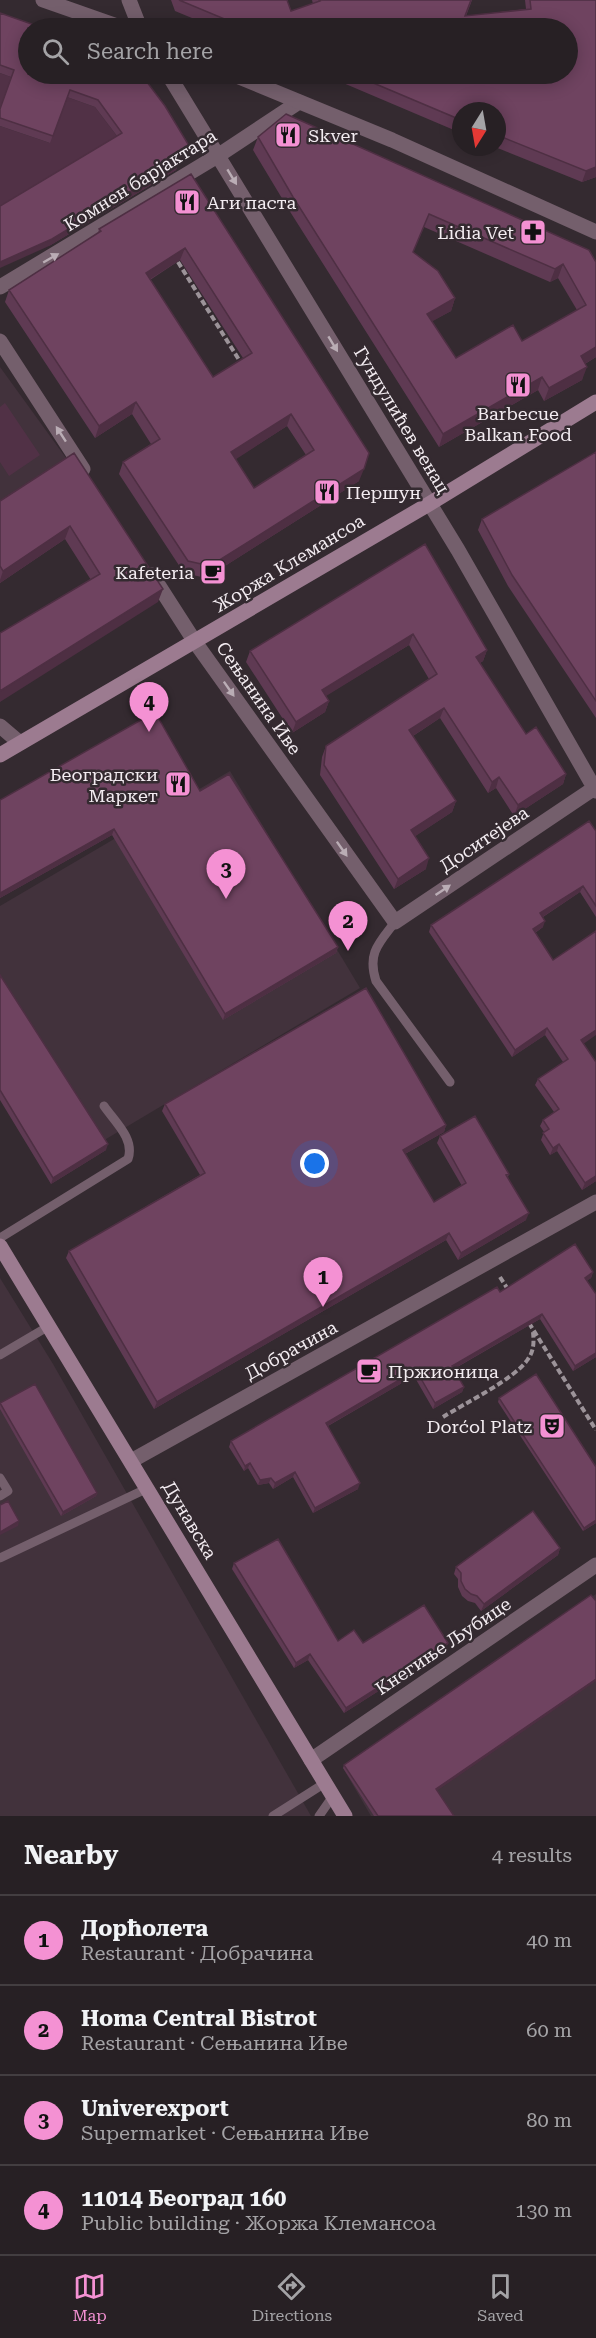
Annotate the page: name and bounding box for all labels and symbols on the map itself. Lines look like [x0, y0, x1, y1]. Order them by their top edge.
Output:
north arrow [452, 102, 506, 156]
restaurant icon: Skver [273, 120, 303, 150]
street label: Комнен барјактара [60, 124, 220, 235]
place label: Skver [308, 125, 358, 146]
one-way arrow [227, 169, 238, 185]
restaurant icon: Аги паста [172, 187, 202, 217]
place label: Аги паста [207, 192, 296, 213]
pharmacy icon: Lidia Vet [518, 217, 548, 247]
place label: Lidia Vet [437, 222, 514, 243]
one-way arrow [43, 252, 59, 263]
one-way arrow [328, 336, 339, 352]
street label: Гундулићев венац [350, 343, 454, 497]
restaurant icon: Barbecue Balkan Food [503, 370, 533, 400]
place label: Barbecue Balkan Food [464, 403, 572, 445]
one-way arrow [55, 426, 66, 443]
restaurant icon: Першун [312, 477, 342, 507]
place label: Першун [346, 482, 421, 503]
street label: Жоржа Клемансоа [210, 510, 368, 616]
cafe icon: Kafeteria [198, 557, 228, 587]
place label: Kafeteria [115, 562, 194, 583]
street label: Сењанина Иве [212, 638, 306, 759]
one-way arrow [223, 681, 235, 697]
pin: 4 [130, 682, 168, 732]
place label: Београдски Маркет [50, 764, 158, 806]
restaurant icon: Београдски Маркет [163, 769, 193, 799]
street label: Доситејева [436, 801, 533, 876]
one-way arrow [336, 840, 348, 856]
pin: 3 [206, 850, 246, 899]
one-way arrow [435, 884, 451, 895]
pin: 2 [328, 902, 368, 951]
your location [300, 1149, 329, 1178]
pin: 1 [304, 1258, 342, 1307]
street label: Добрачина [241, 1316, 341, 1384]
cafe icon: Пржионица [354, 1356, 384, 1386]
place label: Пржионица [388, 1361, 499, 1382]
theatre icon: Dorćol Platz [537, 1411, 567, 1441]
place label: Dorćol Platz [427, 1416, 533, 1437]
street label: Дунавска [159, 1477, 222, 1563]
street label: Кнегиње Љубице [371, 1593, 515, 1699]

